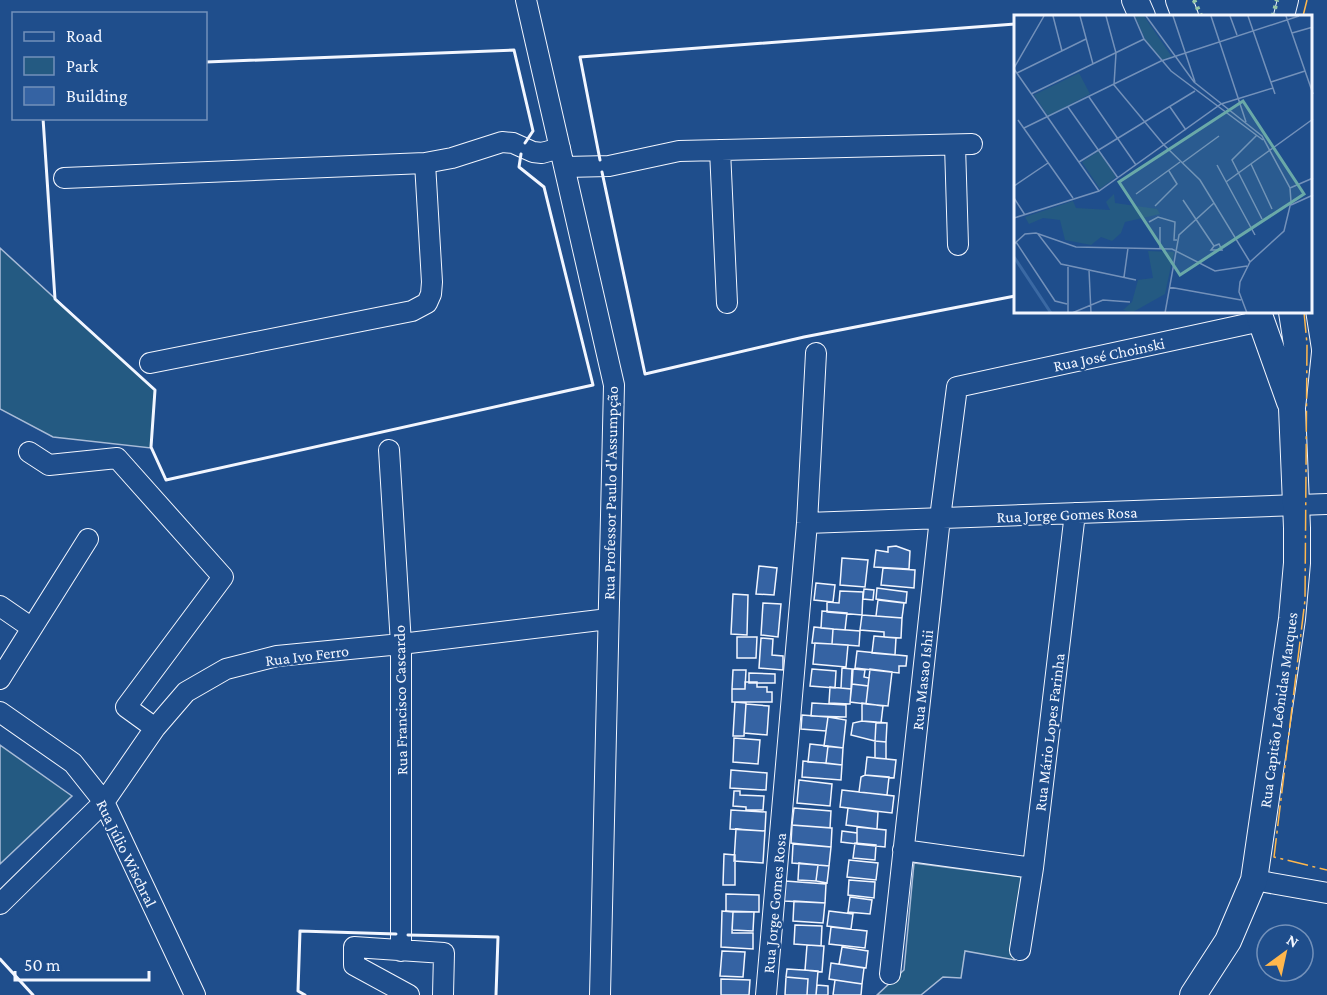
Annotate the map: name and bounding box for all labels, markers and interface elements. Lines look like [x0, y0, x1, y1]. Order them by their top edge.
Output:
legend [12, 12, 207, 120]
inset map [1014, 15, 1312, 314]
text: Road [66, 26, 103, 46]
text: Park [66, 56, 98, 76]
text: Building [66, 86, 128, 106]
street label: Rua José Choinski [1052, 334, 1167, 376]
street label: Rua Professor Paulo d'Assumpção [600, 386, 622, 600]
street label: Rua Jorge Gomes Rosa [996, 504, 1138, 526]
street label: Rua Capitão Leônidas Marques [1256, 611, 1302, 809]
street label: Rua Francisco Cascardo [391, 625, 410, 775]
street label: Rua Masao Ishii [909, 629, 936, 731]
street label: Rua Ivo Ferro [264, 642, 350, 669]
street label: Rua Mário Lopes Farinha [1031, 651, 1069, 812]
street label: Rua Júlio Wischral [92, 797, 160, 910]
street label: Rua Jorge Gomes Rosa [760, 832, 790, 974]
north arrow [1255, 923, 1315, 983]
text: N [1284, 931, 1302, 951]
scale bar [15, 944, 148, 982]
text: 50 m [24, 955, 61, 975]

